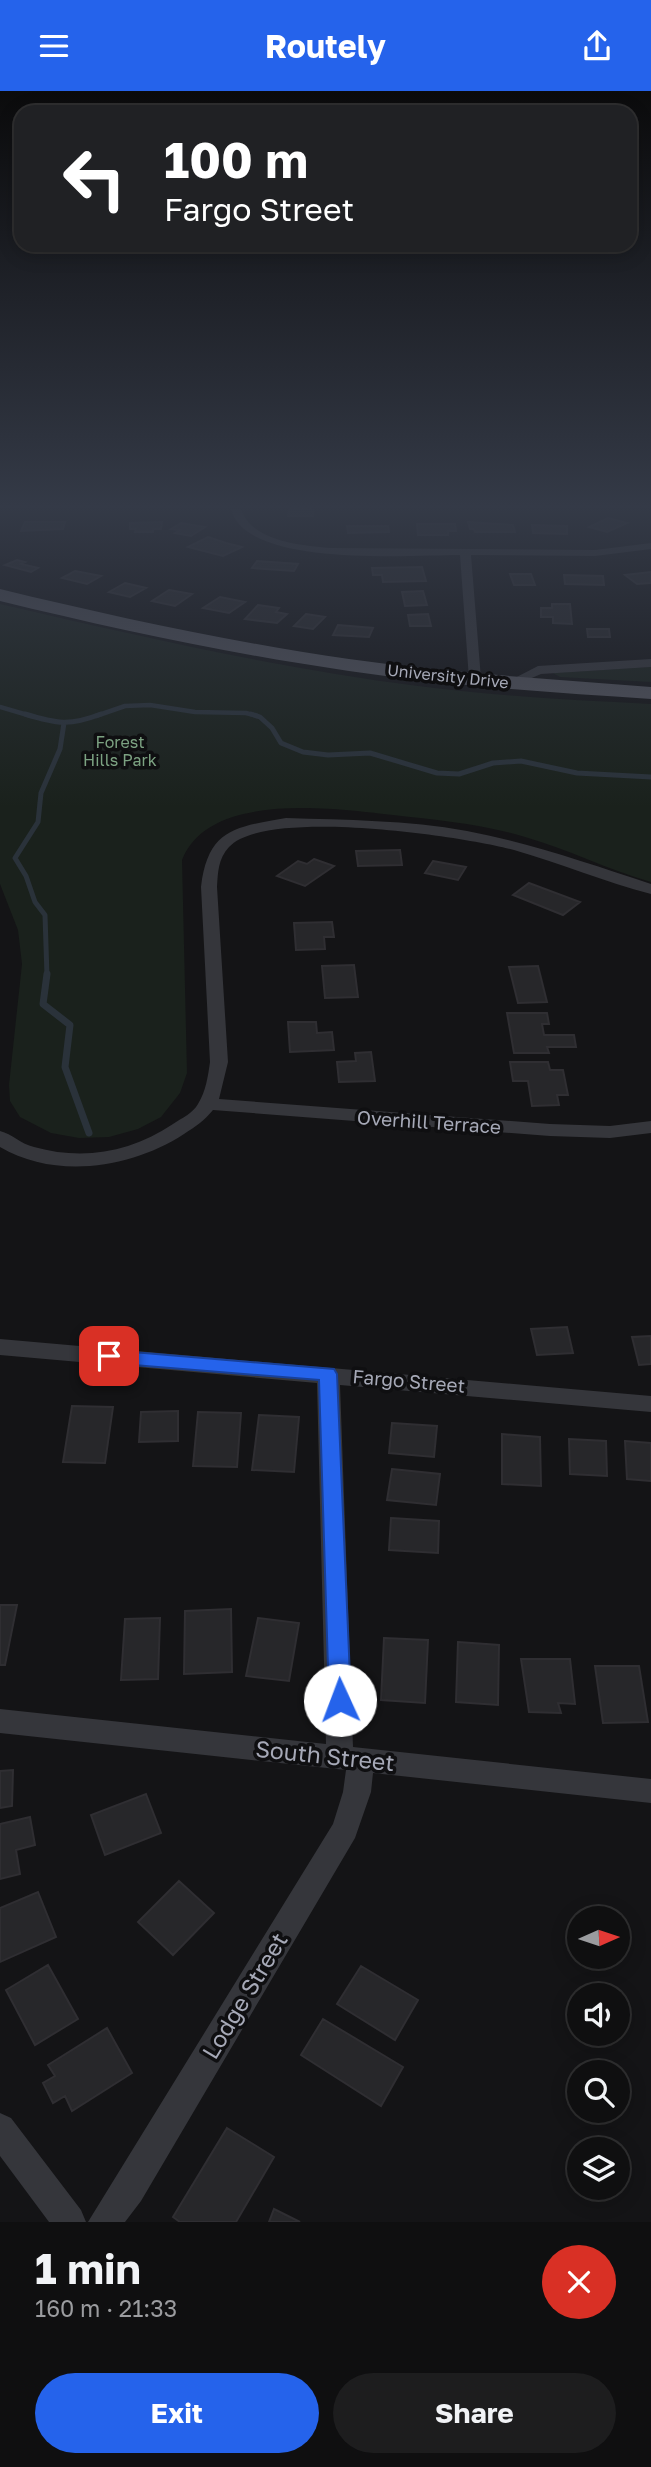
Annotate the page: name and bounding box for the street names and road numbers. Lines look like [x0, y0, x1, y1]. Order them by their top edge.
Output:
street label: University Drive [386, 660, 510, 692]
street label: Overhill Terrace [356, 1105, 502, 1138]
street label: Fargo Street [352, 1364, 466, 1397]
street label: South Street [254, 1734, 396, 1776]
street label: Lodge Street [196, 1927, 293, 2064]

